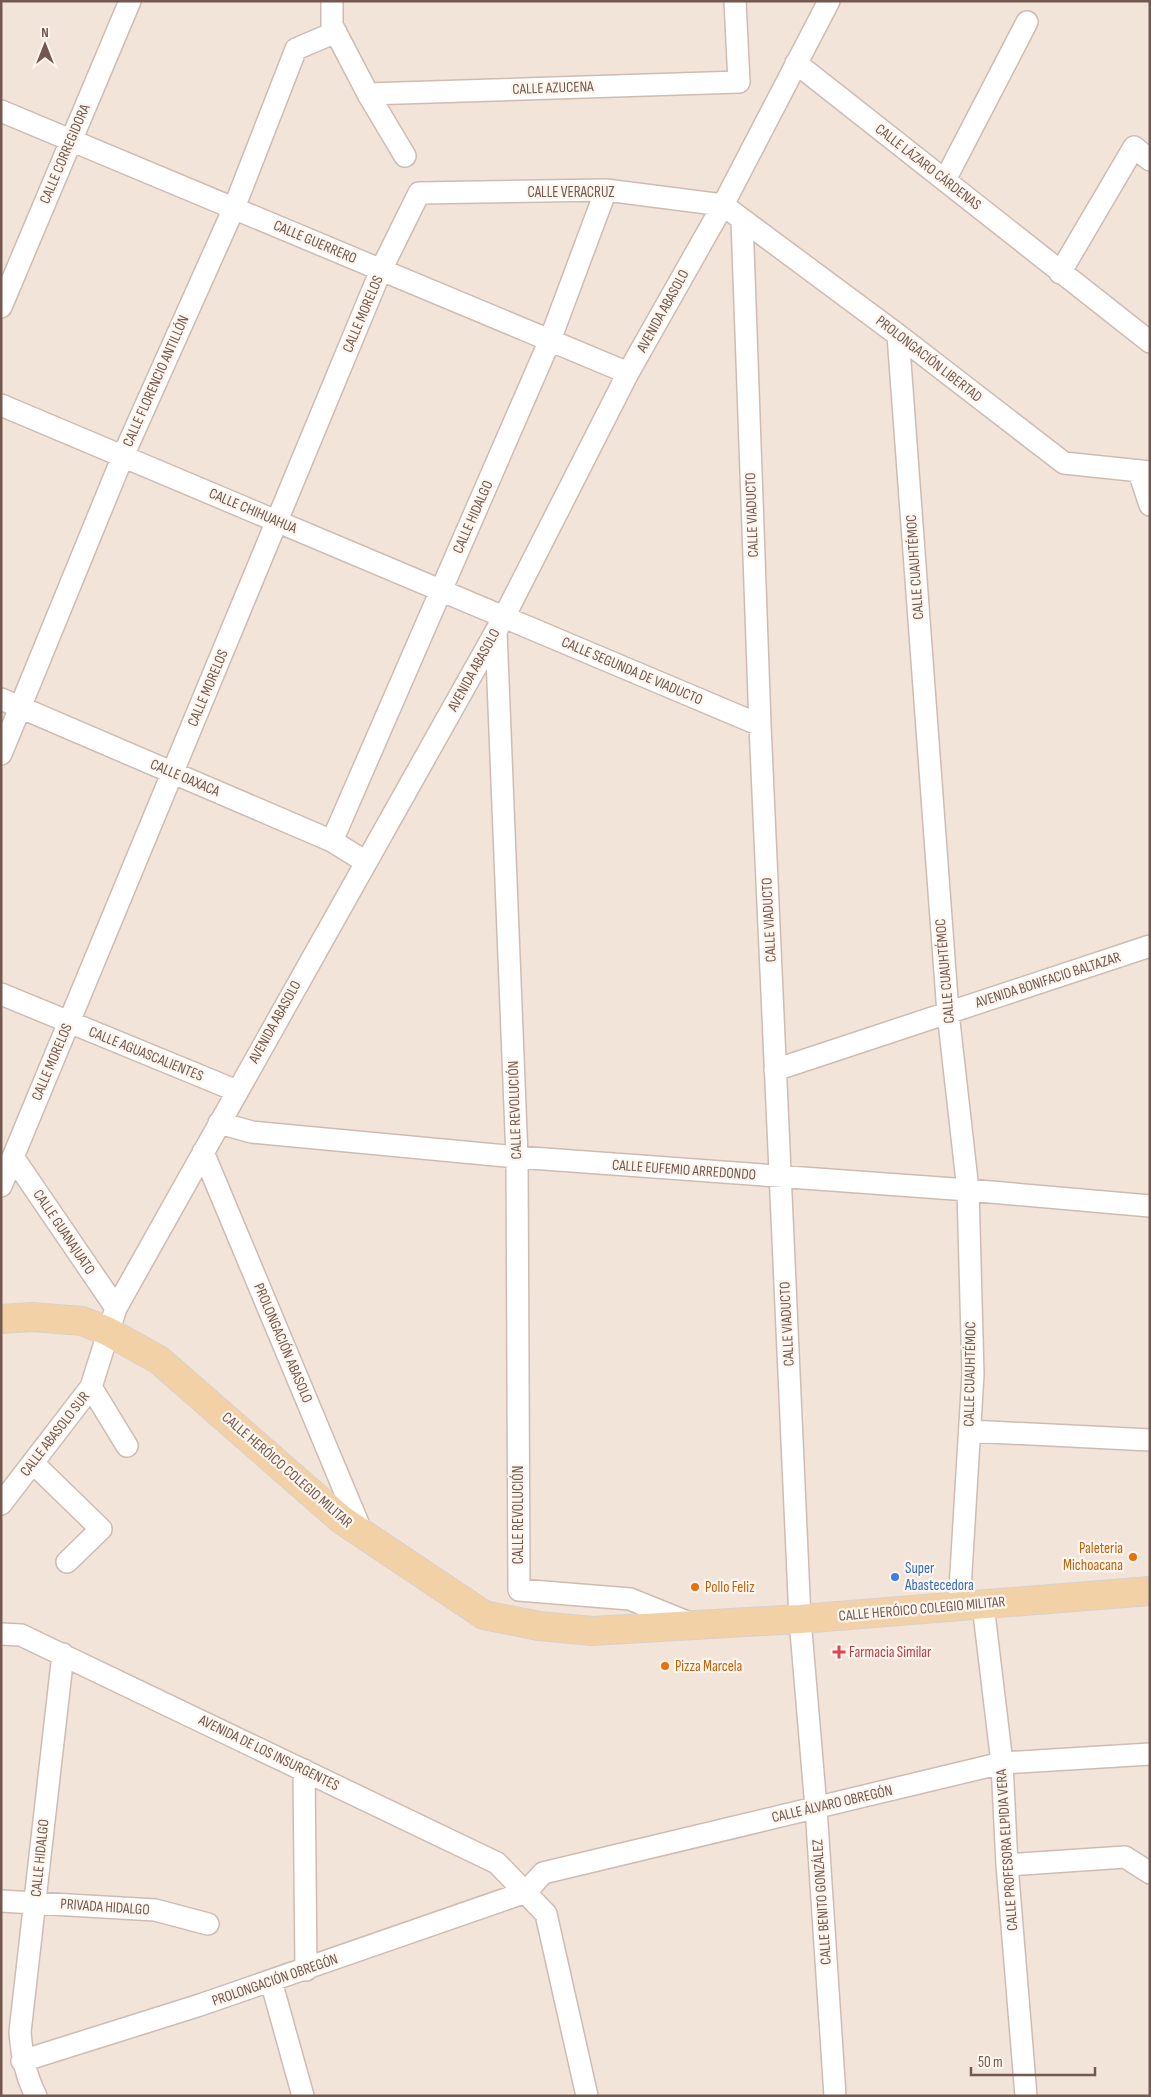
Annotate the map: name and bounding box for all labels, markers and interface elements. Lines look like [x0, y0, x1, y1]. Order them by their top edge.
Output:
north arrow [20, 20, 70, 70]
text: N [41, 24, 49, 41]
street label: CALLE AZUCENA [512, 77, 594, 99]
street label: CALLE CORREGIDORA [35, 101, 95, 207]
street label: CALLE LÁZARO CÁRDENAS [871, 120, 985, 214]
street label: CALLE VERACRUZ [527, 183, 615, 202]
street label: CALLE GUERRERO [270, 216, 360, 268]
street label: AVENIDA ABASOLO [632, 266, 694, 357]
street label: CALLE MORELOS [338, 273, 388, 355]
street label: CALLE FLORENCIO ANTILLÓN [118, 312, 194, 450]
street label: PROLONGACIÓN LIBERTAD [872, 312, 986, 406]
street label: CALLE VIADUCTO [741, 472, 763, 558]
street label: CALLE HIDALGO [448, 478, 498, 556]
street label: CALLE CHIHUAHUA [206, 484, 301, 538]
street label: CALLE CUAUHTÉMOC [902, 514, 928, 620]
street label: AVENIDA ABASOLO [443, 625, 505, 716]
street label: CALLE SEGUNDA DE VIADUCTO [558, 633, 706, 709]
street label: CALLE MORELOS [183, 647, 233, 729]
street label: CALLE OAXACA [147, 755, 223, 801]
street label: CALLE VIADUCTO [757, 877, 781, 963]
street label: CALLE CUAUHTÉMOC [931, 918, 959, 1024]
street label: AVENIDA BONIFACIO BALTAZAR [972, 948, 1123, 1013]
street label: AVENIDA ABASOLO [244, 977, 306, 1068]
street label: CALLE MORELOS [27, 1021, 77, 1103]
street label: CALLE AGUASCALIENTES [86, 1022, 206, 1086]
street label: CALLE REVOLUCIÓN [504, 1060, 526, 1160]
street label: CALLE EUFEMIO ARREDONDO [611, 1155, 757, 1185]
street label: CALLE GUANAJUATO [29, 1186, 99, 1278]
street label: PROLONGACIÓN ABASOLO [249, 1280, 317, 1406]
street label: CALLE VIADUCTO [775, 1281, 799, 1367]
street label: CALLE CUAUHTÉMOC [960, 1321, 980, 1427]
street label: CALLE ABASOLO SUR [16, 1388, 94, 1480]
street label: CALLE HERÓICO COLEGIO MILITAR [218, 1408, 356, 1532]
street label: CALLE REVOLUCIÓN [509, 1466, 528, 1564]
place label: Paleteria Michoacana [1063, 1539, 1123, 1575]
marker: Paleteria Michoacana [1127, 1551, 1139, 1563]
place label: Super Abastecedora [904, 1559, 974, 1595]
marker: Super Abastecedora [889, 1571, 901, 1583]
place label: Pollo Feliz [705, 1578, 755, 1597]
marker: Pollo Feliz [689, 1581, 701, 1593]
street label: CALLE HERÓICO COLEGIO MILITAR [838, 1592, 1006, 1626]
place label: Farmacia Similar [849, 1643, 932, 1662]
marker: Farmacia Similar [833, 1646, 845, 1658]
place label: Pizza Marcela [675, 1657, 743, 1676]
marker: Pizza Marcela [659, 1660, 671, 1672]
street label: AVENIDA DE LOS INSURGENTES [195, 1710, 343, 1795]
street label: CALLE PROFESORA ELPIDIA VERA [992, 1768, 1022, 1931]
street label: CALLE ÁLVARO OBREGÓN [770, 1781, 894, 1827]
street label: CALLE HIDALGO [26, 1818, 54, 1898]
street label: CALLE BENITO GONZÁLEZ [808, 1839, 836, 1965]
street label: PRIVADA HIDALGO [60, 1894, 150, 1920]
street label: PROLONGACIÓN OBREGÓN [210, 1950, 340, 2010]
scale bar [971, 2044, 1095, 2076]
text: 50 m [978, 2053, 1003, 2072]

